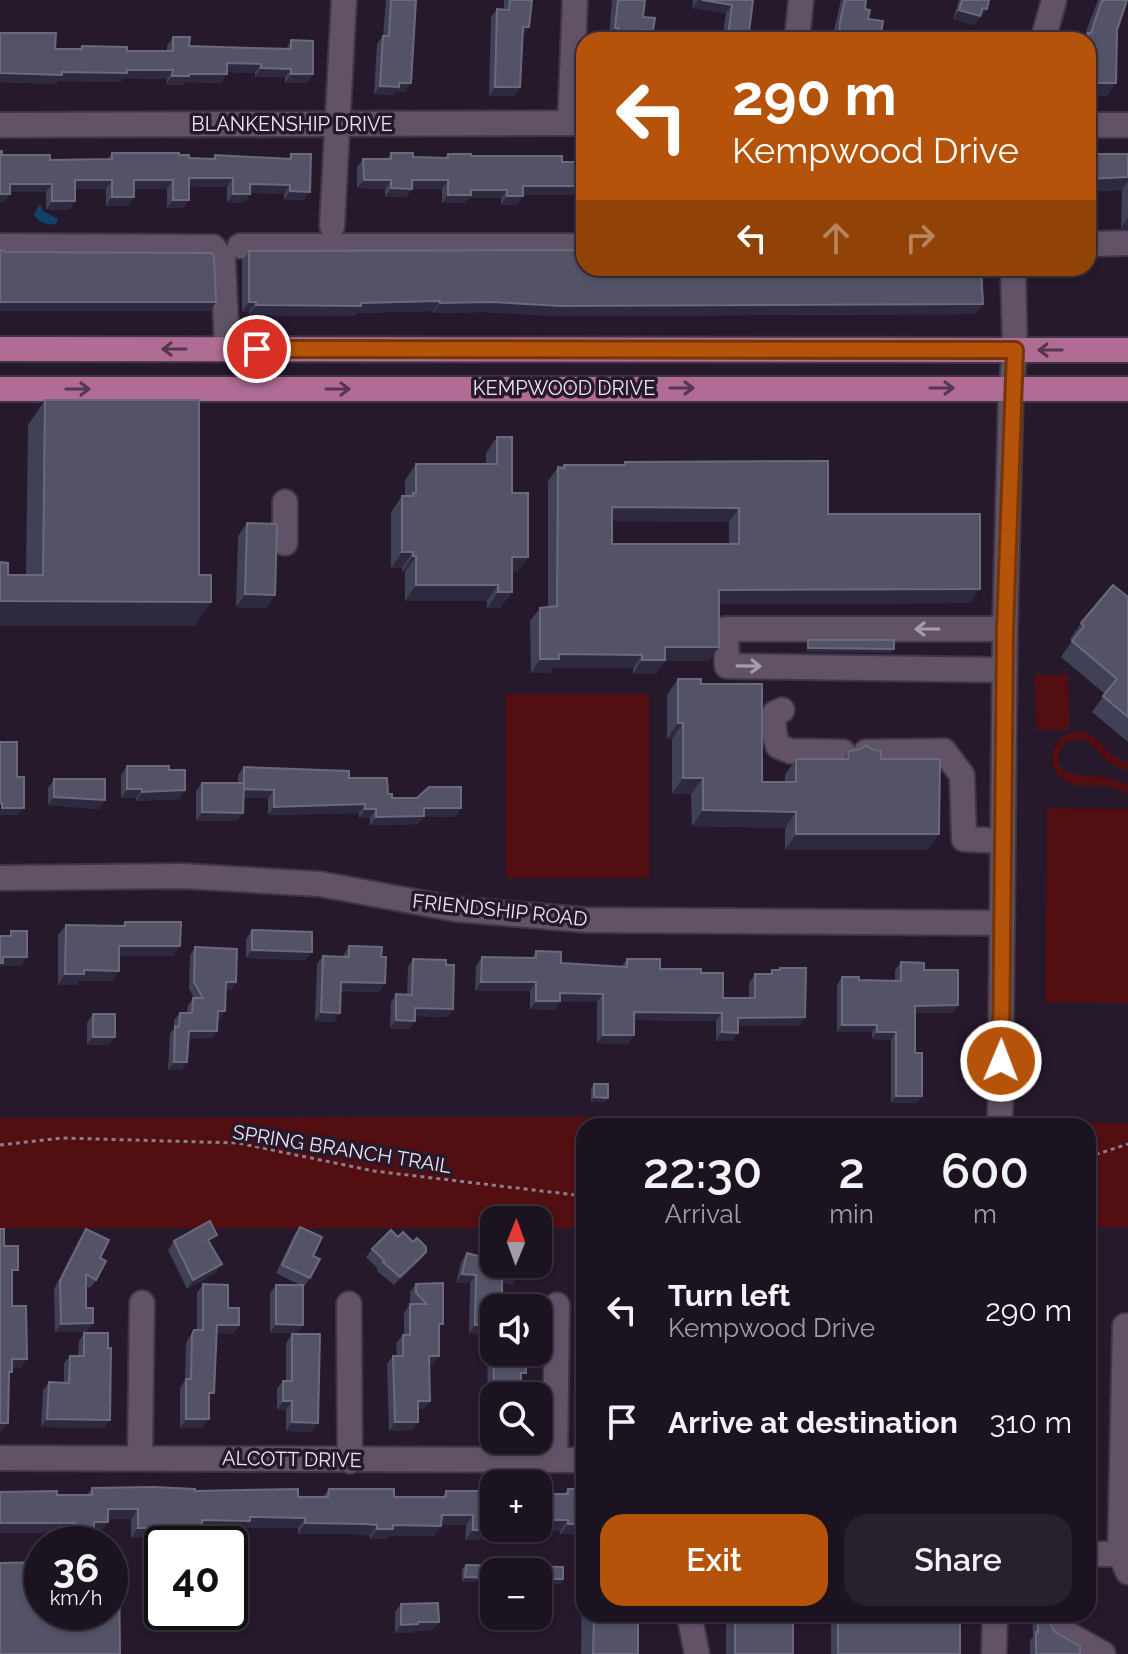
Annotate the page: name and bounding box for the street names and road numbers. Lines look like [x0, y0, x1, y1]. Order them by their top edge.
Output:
street label: BLANKENSHIP DRIVE [191, 112, 393, 136]
street label: KEMPWOOD DRIVE [473, 376, 655, 400]
street label: FRIENDSHIP ROAD [411, 889, 589, 931]
street label: SPRING BRANCH TRAIL [231, 1120, 453, 1178]
street label: ALCOTT DRIVE [222, 1446, 362, 1472]

